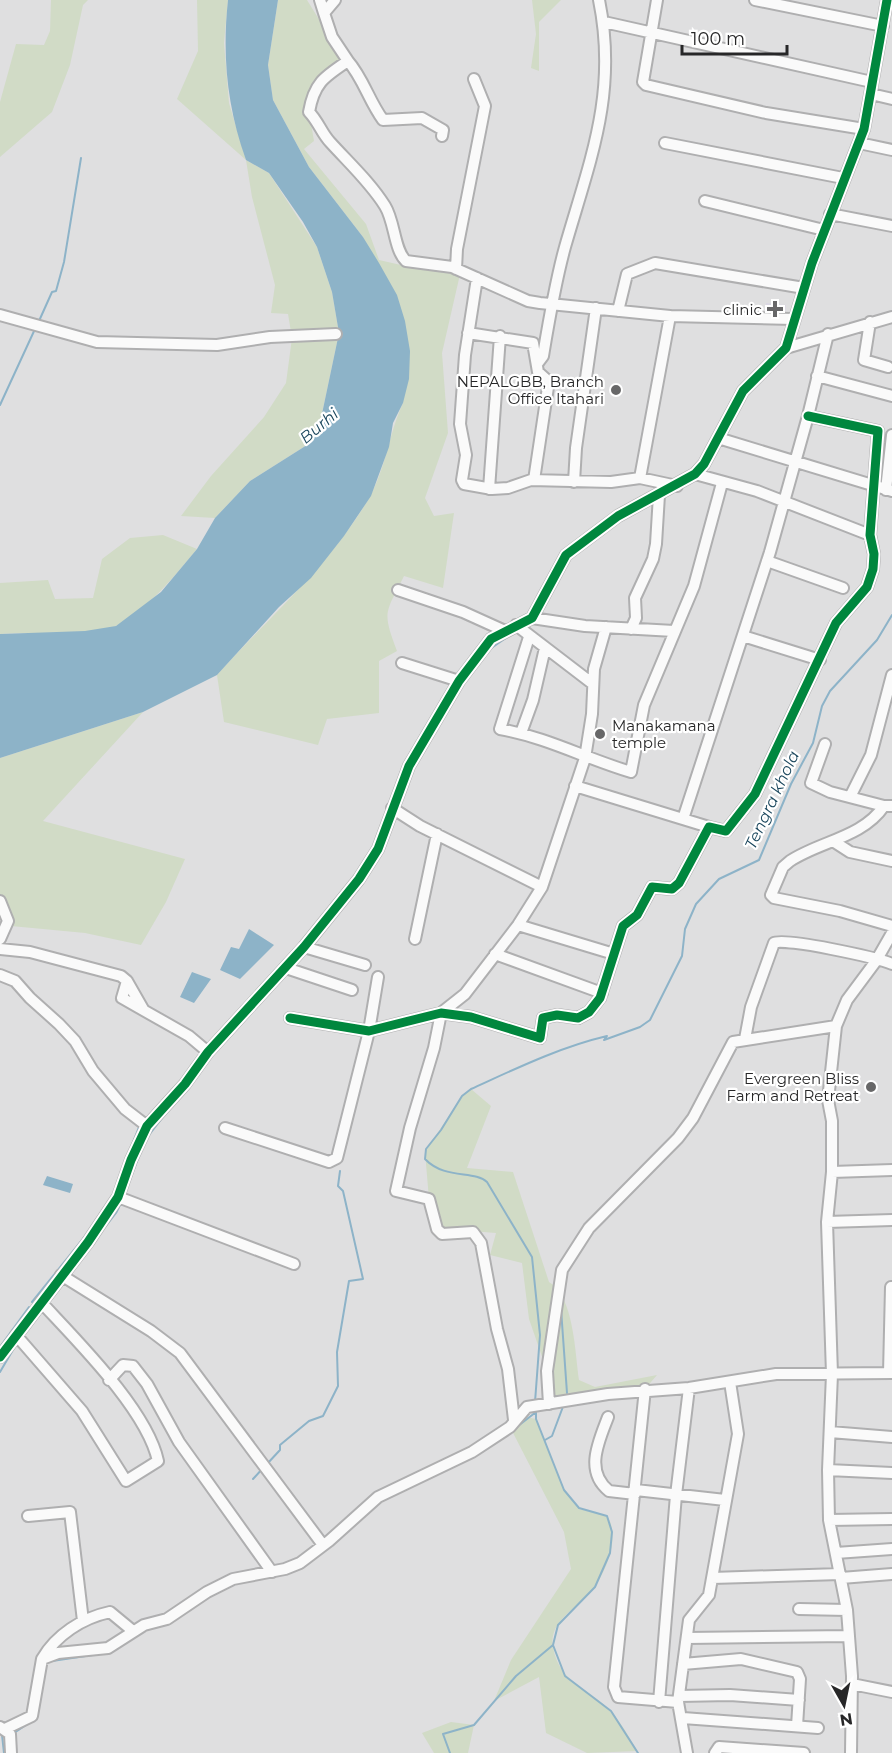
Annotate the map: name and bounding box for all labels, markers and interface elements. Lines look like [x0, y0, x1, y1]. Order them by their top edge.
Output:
scale bar [682, 18, 787, 56]
text: 100 m [691, 28, 745, 50]
place label: clinic [723, 300, 762, 319]
marker: clinic [766, 300, 784, 318]
place label: NEPALGBB, Branch Office Itahari [457, 372, 604, 408]
marker: NEPALGBB, Branch Office Itahari [609, 383, 623, 397]
water label: Burhi [296, 404, 343, 447]
place label: Manakamana temple [612, 716, 716, 752]
marker: Manakamana temple [593, 727, 607, 741]
water label: Tengra khola [741, 748, 803, 852]
place label: Evergreen Bliss Farm and Retreat [727, 1069, 859, 1105]
marker: Evergreen Bliss Farm and Retreat [864, 1080, 878, 1094]
north arrow [814, 1675, 874, 1735]
text: N [838, 1709, 854, 1730]

